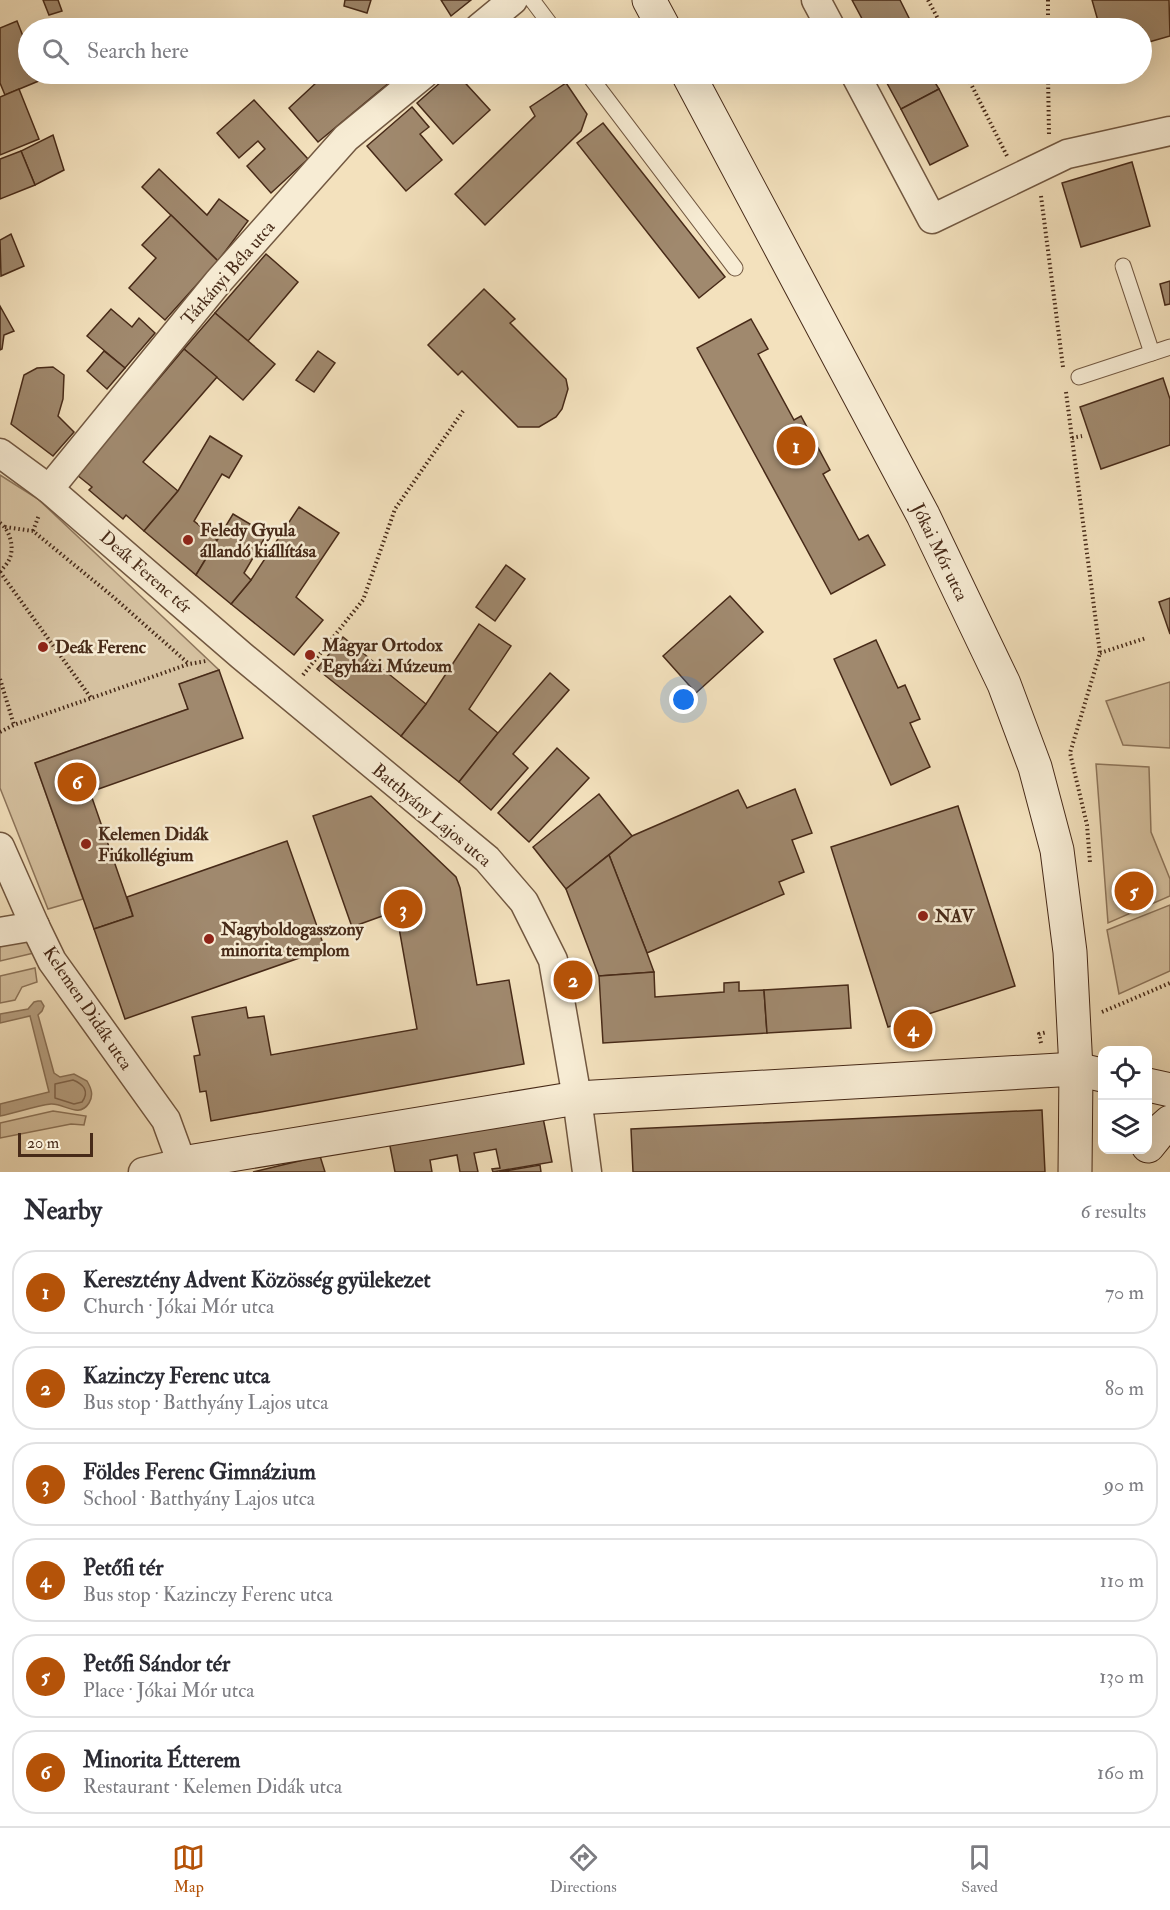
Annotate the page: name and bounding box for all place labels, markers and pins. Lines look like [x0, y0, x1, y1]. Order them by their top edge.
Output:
pin: 1 [776, 424, 816, 468]
place label: Feledy Gyula állandó kiállítása [200, 519, 317, 563]
marker: Feledy Gyula állandó kiállítása [181, 533, 195, 547]
place label: Magyar Ortodox Egyházi Múzeum [321, 634, 453, 678]
place label: Deák Ferenc [55, 636, 147, 659]
marker: Deák Ferenc [36, 640, 50, 654]
marker: Magyar Ortodox Egyházi Múzeum [303, 648, 317, 662]
pin: 6 [58, 760, 97, 804]
place label: Kelemen Didák Fiúkollégium [98, 823, 209, 867]
marker: Kelemen Didák Fiúkollégium [79, 837, 93, 851]
pin: 5 [1114, 868, 1154, 914]
pin: 3 [384, 886, 422, 932]
place label: NAV [934, 905, 975, 928]
marker: NAV [916, 909, 930, 923]
place label: Nagyboldogasszony minorita templom [220, 918, 365, 962]
marker: Nagyboldogasszony minorita templom [202, 932, 216, 946]
pin: 2 [554, 958, 592, 1002]
pin: 4 [894, 1006, 932, 1052]

